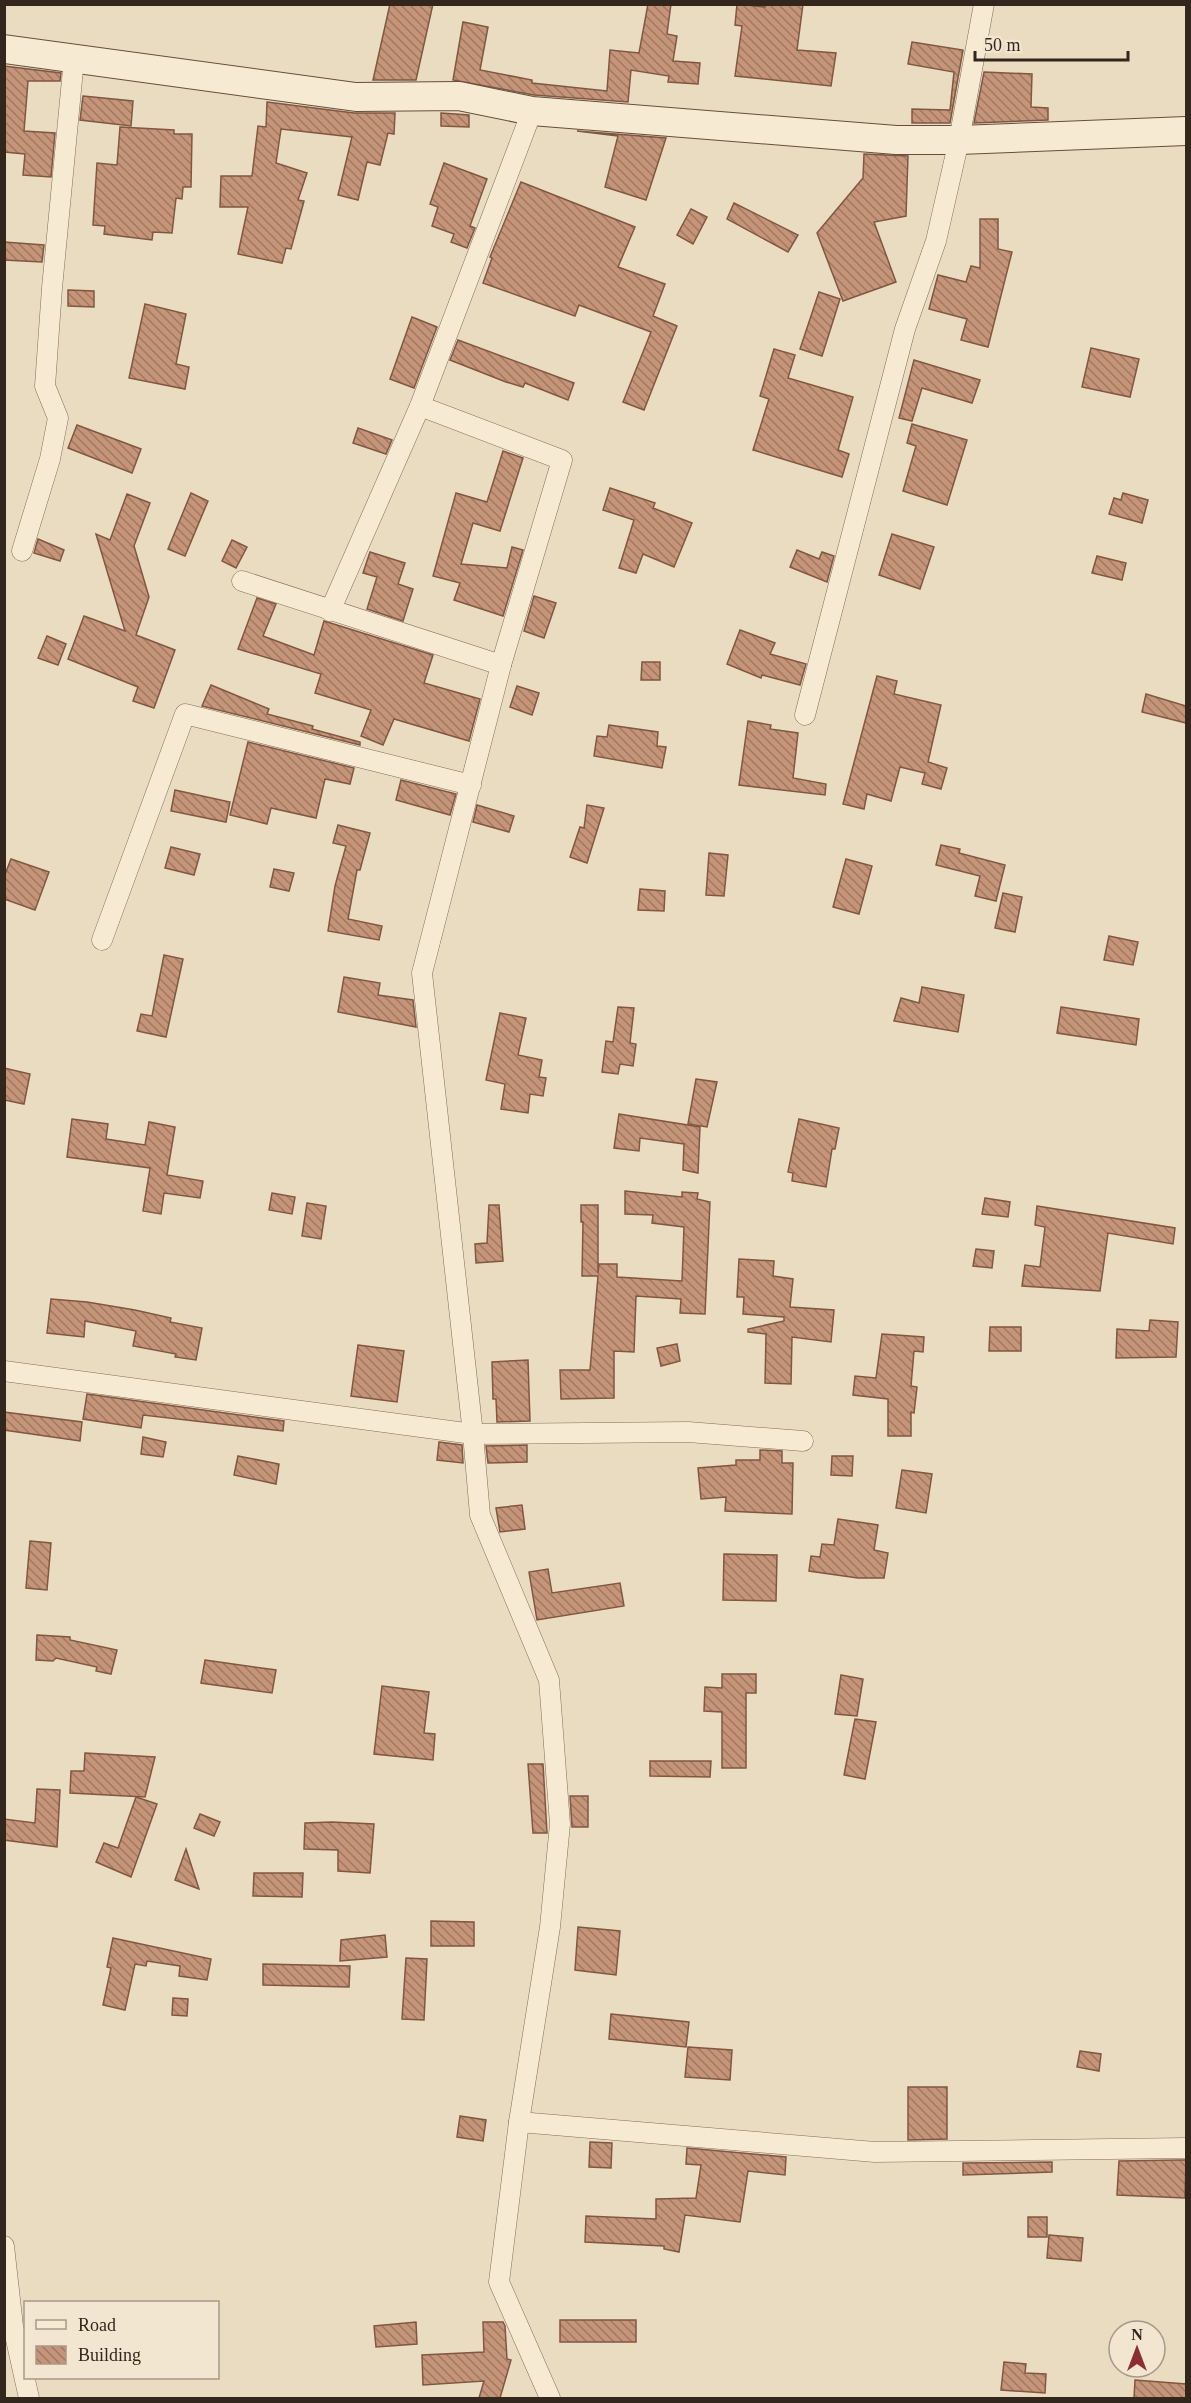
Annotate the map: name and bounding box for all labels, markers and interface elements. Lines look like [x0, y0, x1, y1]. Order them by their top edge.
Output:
scale bar [975, 24, 1128, 62]
text: 50 m [984, 35, 1021, 55]
legend [24, 2301, 219, 2379]
text: Road [78, 2315, 116, 2335]
north arrow [1107, 2319, 1167, 2379]
text: N [1131, 2326, 1143, 2343]
text: Building [78, 2345, 141, 2365]

